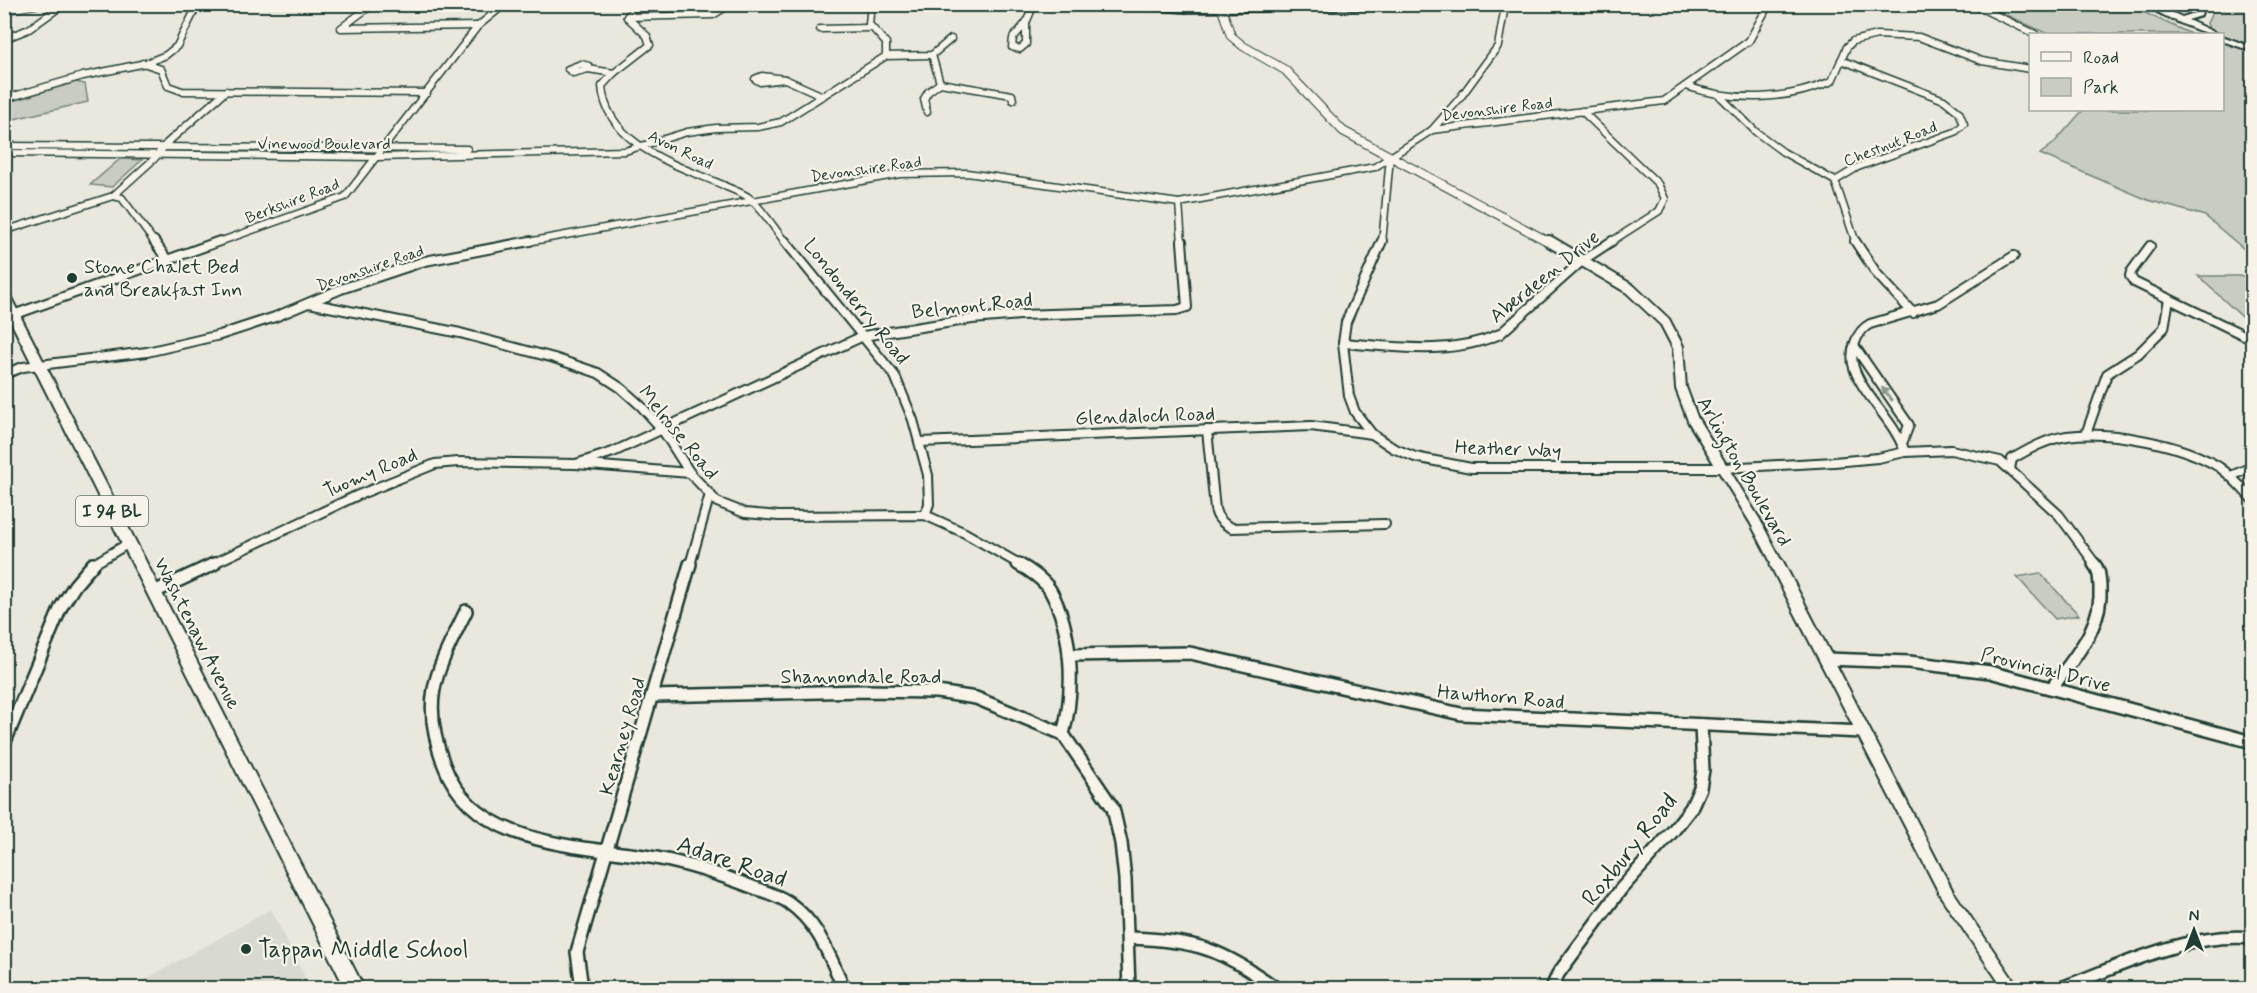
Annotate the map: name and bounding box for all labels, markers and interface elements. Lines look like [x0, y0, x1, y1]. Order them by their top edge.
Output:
legend [2029, 33, 2224, 111]
text: Road [2083, 46, 2119, 70]
text: Park [2083, 76, 2119, 100]
street label: Devonshire Road [1440, 92, 1554, 127]
street label: Chestnut Road [1841, 117, 1940, 172]
street label: Avon Road [644, 126, 716, 175]
street label: Vinewood Boulevard [257, 134, 391, 155]
street label: Devonshire Road [809, 151, 923, 188]
street label: Berkshire Road [242, 174, 343, 229]
street label: Aberdeen Drive [1484, 224, 1606, 330]
street label: Londonderry Road [797, 233, 915, 371]
street label: Devonshire Road [314, 240, 427, 297]
place label: Stone Chalet Bed and Breakfast Inn [84, 254, 243, 304]
marker: Stone Chalet Bed and Breakfast Inn [65, 271, 79, 285]
street label: Belmont Road [910, 287, 1034, 326]
street label: Melrose Road [631, 380, 724, 486]
one-way arrow [1881, 386, 1893, 401]
street label: Arlington Boulevard [1688, 392, 1797, 552]
street label: Glendaloch Road [1075, 401, 1216, 432]
street label: Heather Way [1454, 434, 1562, 465]
street label: Tuomy Road [319, 442, 422, 505]
road number: I 94 BL [76, 496, 148, 526]
street label: Washtenaw Avenue [147, 553, 247, 714]
street label: Provincial Drive [1978, 641, 2113, 700]
street label: Shannondale Road [781, 664, 941, 691]
street label: Kearney Road [594, 674, 653, 798]
street label: Hawthorn Road [1436, 678, 1566, 717]
street label: Roxbury Road [1575, 787, 1685, 913]
street label: Adare Road [673, 829, 791, 896]
north arrow [2164, 900, 2224, 960]
text: N [2189, 906, 2199, 927]
place label: Tappan Middle School [258, 935, 468, 966]
marker: Tappan Middle School [239, 942, 253, 956]

